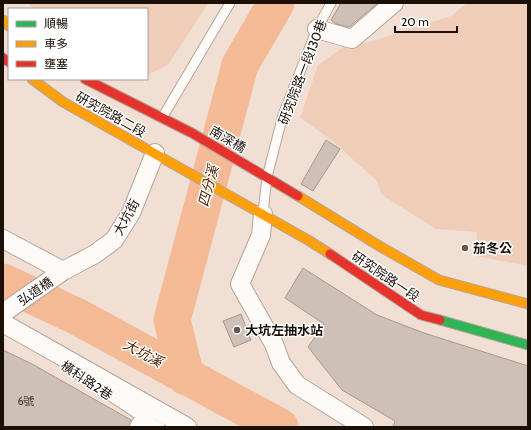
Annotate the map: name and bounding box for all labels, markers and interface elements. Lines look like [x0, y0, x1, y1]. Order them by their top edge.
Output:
legend [8, 8, 148, 80]
scale bar [395, 8, 457, 34]
text: 20 m [401, 14, 429, 29]
text: 順暢 [44, 16, 68, 31]
street label: 研究院路一段130巷 [275, 17, 329, 127]
text: 車多 [44, 36, 68, 51]
text: 壅塞 [44, 56, 68, 71]
street label: 研究院路二段 [73, 88, 149, 140]
street label: 南深橋 [207, 122, 249, 156]
water label: 四分溪 [194, 161, 223, 209]
street label: 大坑街 [110, 196, 142, 238]
place label: 茄冬公 [473, 240, 512, 256]
marker: 茄冬公 [460, 243, 470, 253]
street label: 研究院路一段 [349, 248, 423, 304]
street label: 弘道橋 [14, 273, 56, 309]
place label: 大坑左抽水站 [245, 322, 323, 338]
marker: 大坑左抽水站 [232, 325, 242, 335]
water label: 大坑溪 [120, 335, 168, 372]
street label: 橫科路2巷 [58, 357, 116, 403]
house number: 6號 [17, 394, 35, 408]

